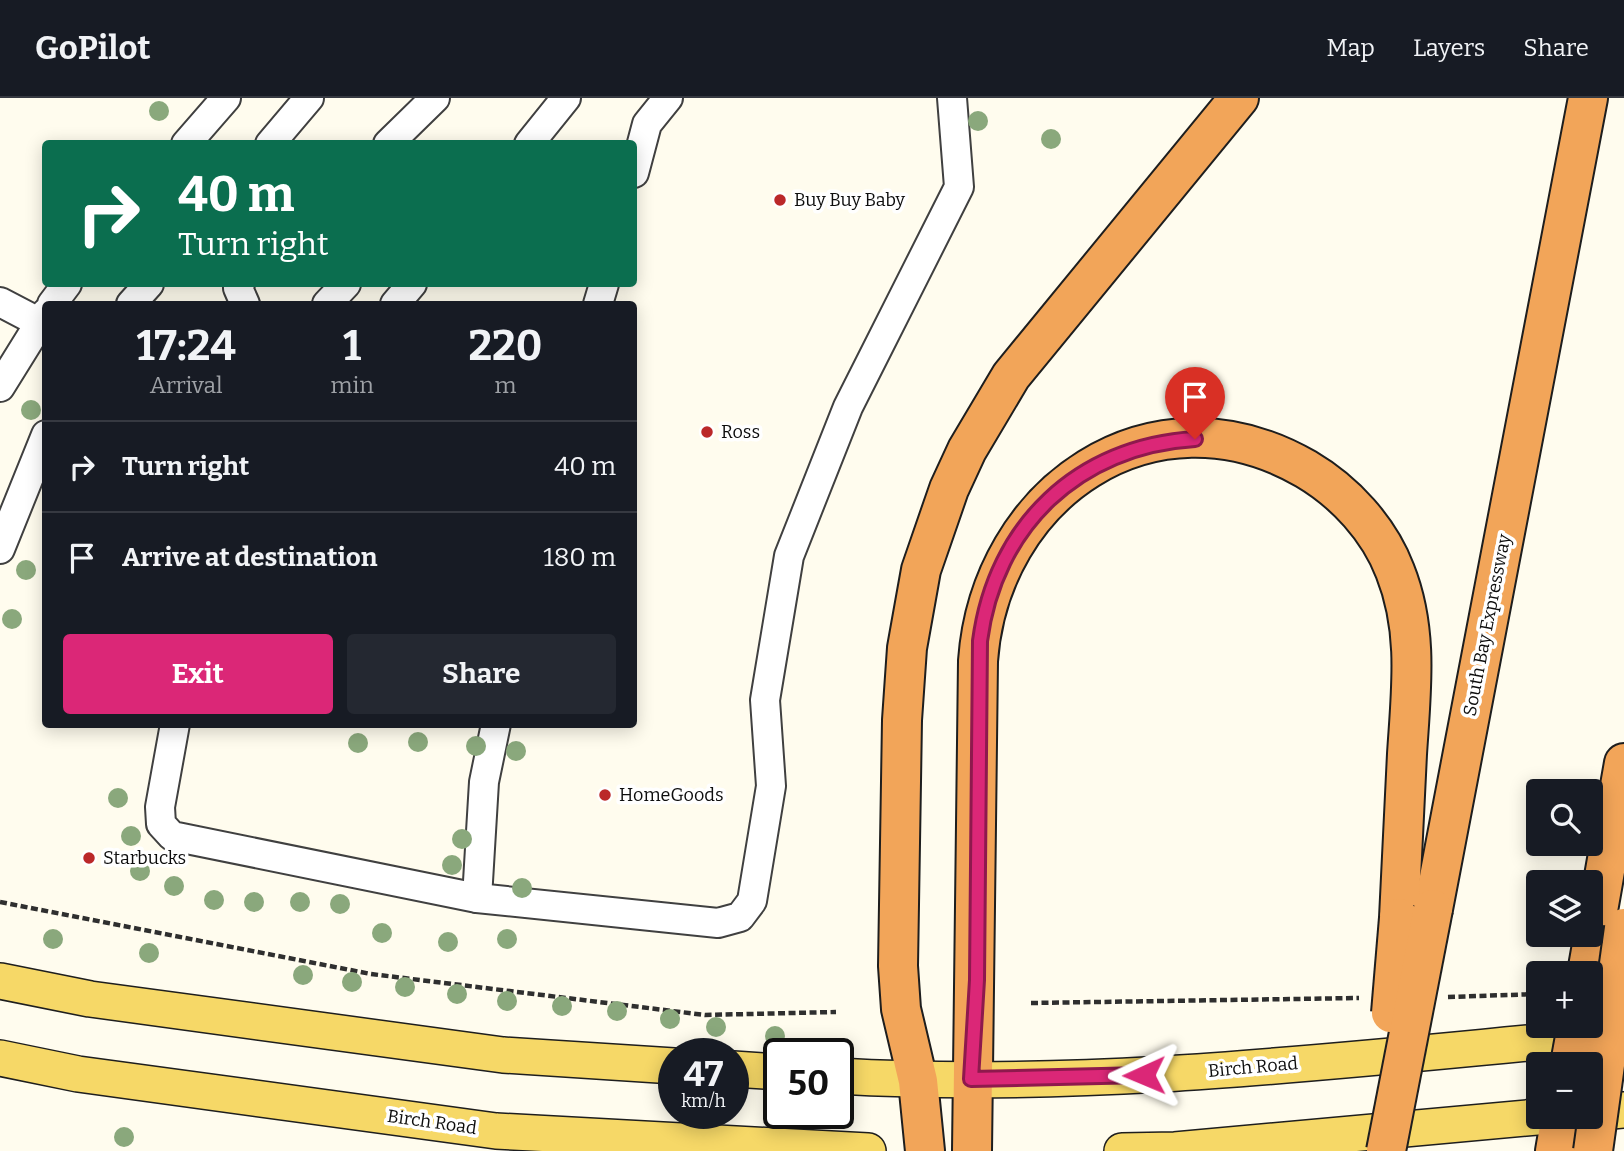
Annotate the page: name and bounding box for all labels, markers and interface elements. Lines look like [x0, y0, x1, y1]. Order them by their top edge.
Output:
text: GoPilot [35, 28, 151, 68]
text: Map [1327, 34, 1375, 62]
text: Layers [1413, 34, 1485, 62]
text: Share [1523, 34, 1589, 62]
text: 40 m [178, 165, 295, 224]
icon: right [63, 168, 154, 259]
place label: Buy Buy Baby [794, 189, 906, 211]
marker: Buy Buy Baby [772, 192, 788, 208]
text: Turn right [178, 225, 329, 263]
text: 17:24 [137, 321, 236, 371]
text: 1 [343, 321, 361, 371]
text: 220 [468, 321, 542, 371]
pin [1165, 367, 1225, 439]
text: Arrival [150, 371, 223, 399]
text: min [331, 371, 374, 399]
text: m [494, 371, 516, 399]
icon: arrive [1176, 378, 1214, 416]
place label: Ross [721, 421, 760, 443]
marker: Ross [699, 424, 715, 440]
icon: right [63, 448, 101, 486]
text: Turn right [122, 451, 249, 482]
text: 40 m [554, 451, 616, 482]
street label: South Bay Expressway [1459, 532, 1516, 718]
icon: arrive [63, 539, 101, 577]
text: Arrive at destination [122, 542, 377, 573]
text: 180 m [543, 542, 616, 573]
button: Exit [63, 634, 333, 714]
button: Share [347, 634, 616, 714]
map controls [1526, 779, 1603, 1129]
button: search [1526, 779, 1603, 856]
place label: HomeGoods [619, 784, 724, 806]
marker: HomeGoods [597, 787, 613, 803]
place label: Starbucks [103, 847, 186, 869]
marker: Starbucks [81, 850, 97, 866]
button: layers [1526, 870, 1603, 947]
button: + [1526, 961, 1603, 1038]
speed limit sign: 50 [763, 1038, 854, 1129]
position arrow [1107, 1038, 1181, 1112]
street label: Birch Road [1207, 1052, 1299, 1082]
button: − [1526, 1052, 1603, 1129]
text: 47 [684, 1053, 723, 1095]
text: km/h [681, 1090, 726, 1112]
street label: Birch Road [386, 1105, 478, 1139]

